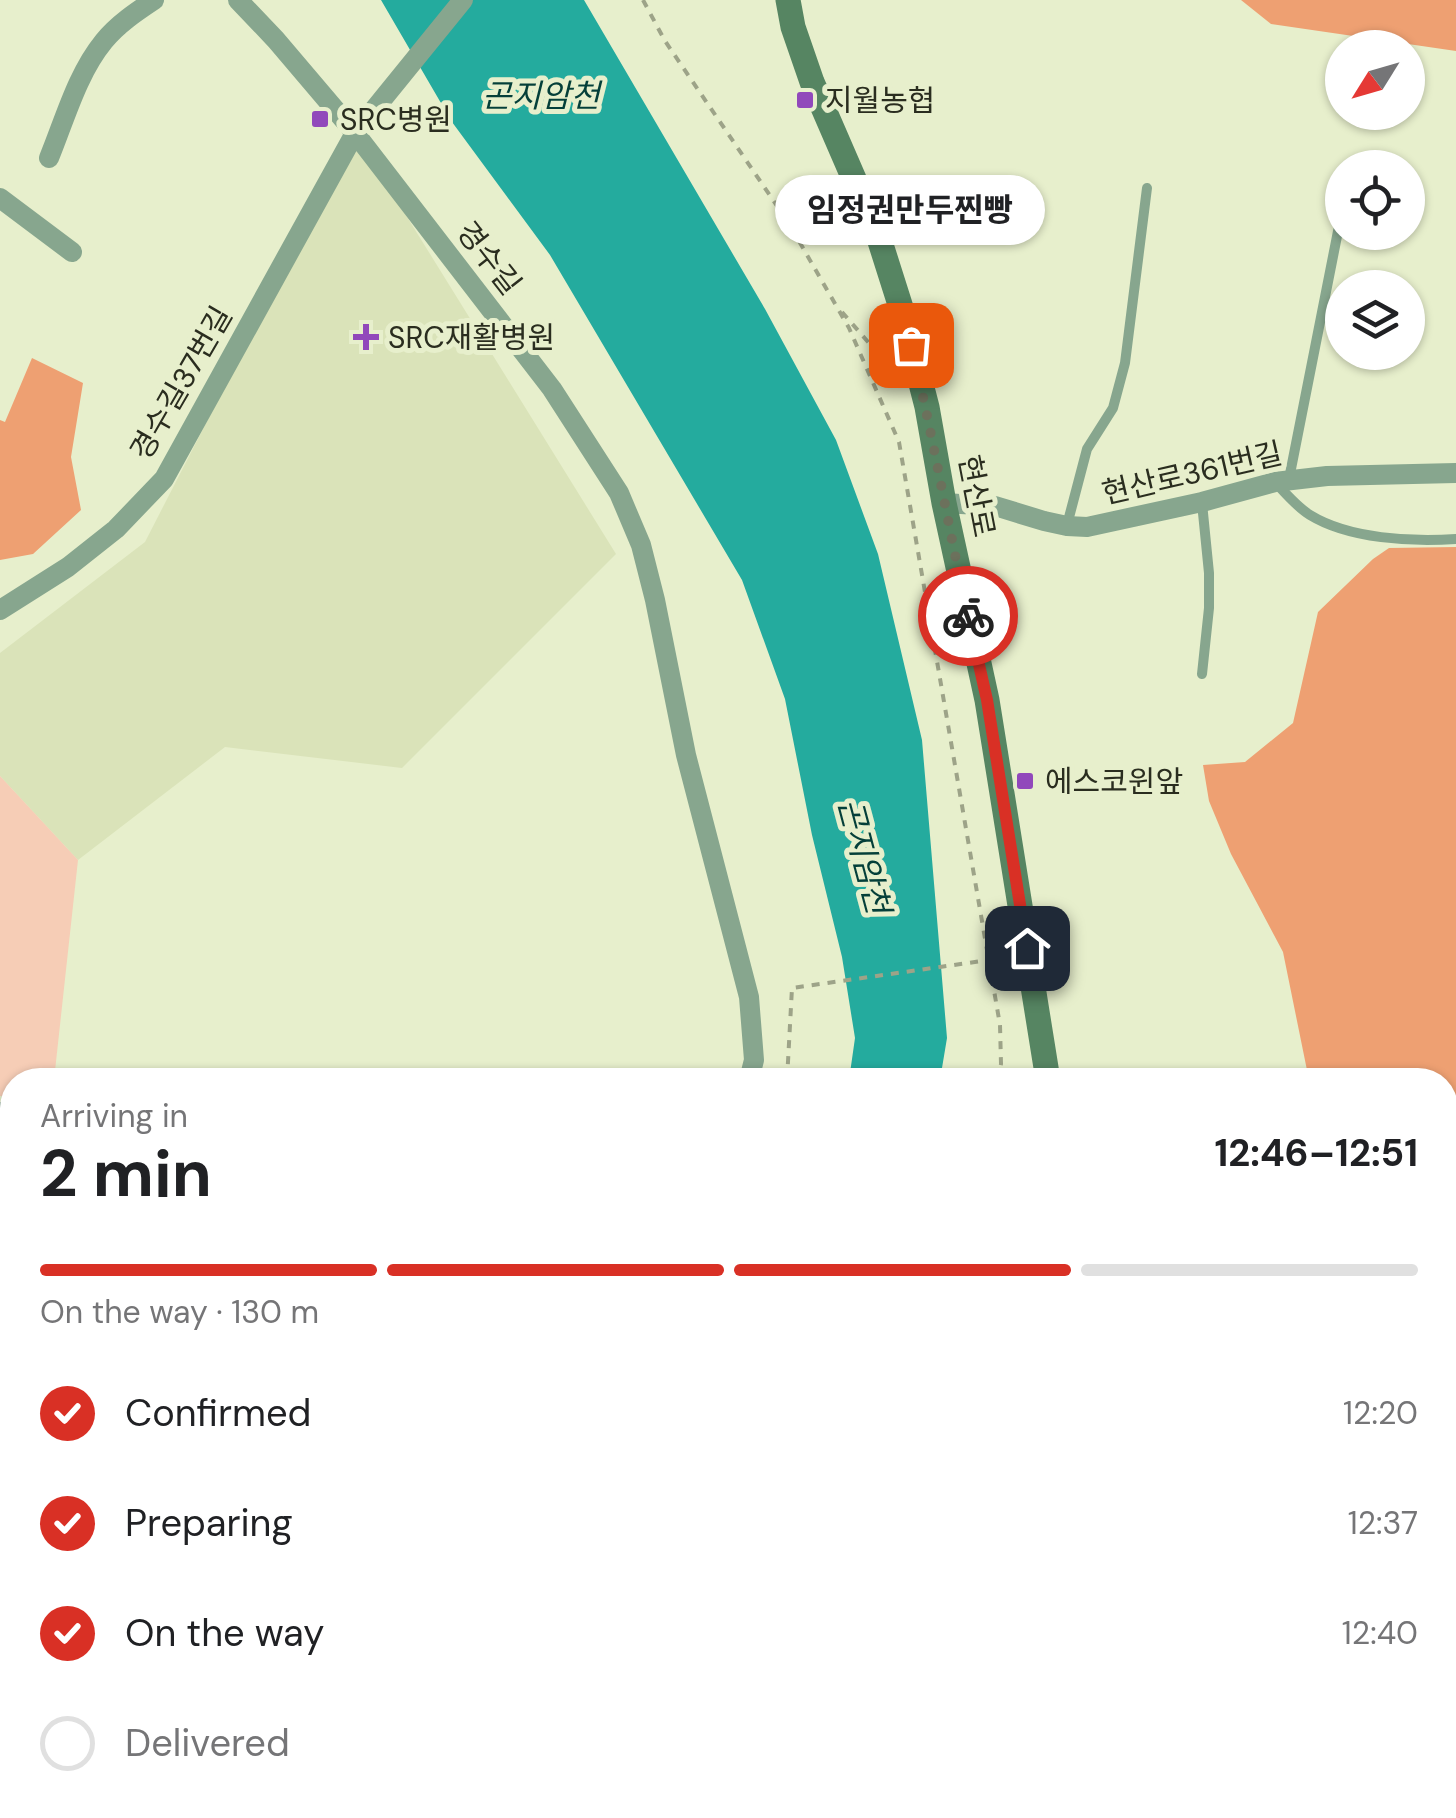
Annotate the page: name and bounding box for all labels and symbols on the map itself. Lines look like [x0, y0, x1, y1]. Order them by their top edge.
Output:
north arrow [1325, 30, 1425, 130]
water label: 곤지암천 [482, 75, 603, 117]
place label: 지월농협 [825, 81, 935, 120]
marker: 지월농협 [794, 89, 816, 111]
place label: SRC병원 [340, 100, 452, 139]
marker: SRC병원 [309, 108, 331, 130]
callout: 임정권만두찐빵 [776, 175, 1046, 245]
street label: 경수길 [448, 213, 530, 303]
street label: 경수길37번길 [121, 299, 241, 467]
pin [869, 303, 954, 388]
place label: SRC재활병원 [388, 318, 555, 357]
marker: SRC재활병원 [353, 324, 379, 350]
street label: 현산로361번길 [1098, 433, 1286, 513]
street label: 현산로 [950, 452, 1004, 540]
courier [918, 566, 1018, 666]
place label: 에스코윈앞 [1045, 762, 1183, 801]
marker: 에스코윈앞 [1014, 770, 1036, 792]
water label: 곤지암천 [828, 794, 900, 922]
pin [985, 906, 1070, 991]

